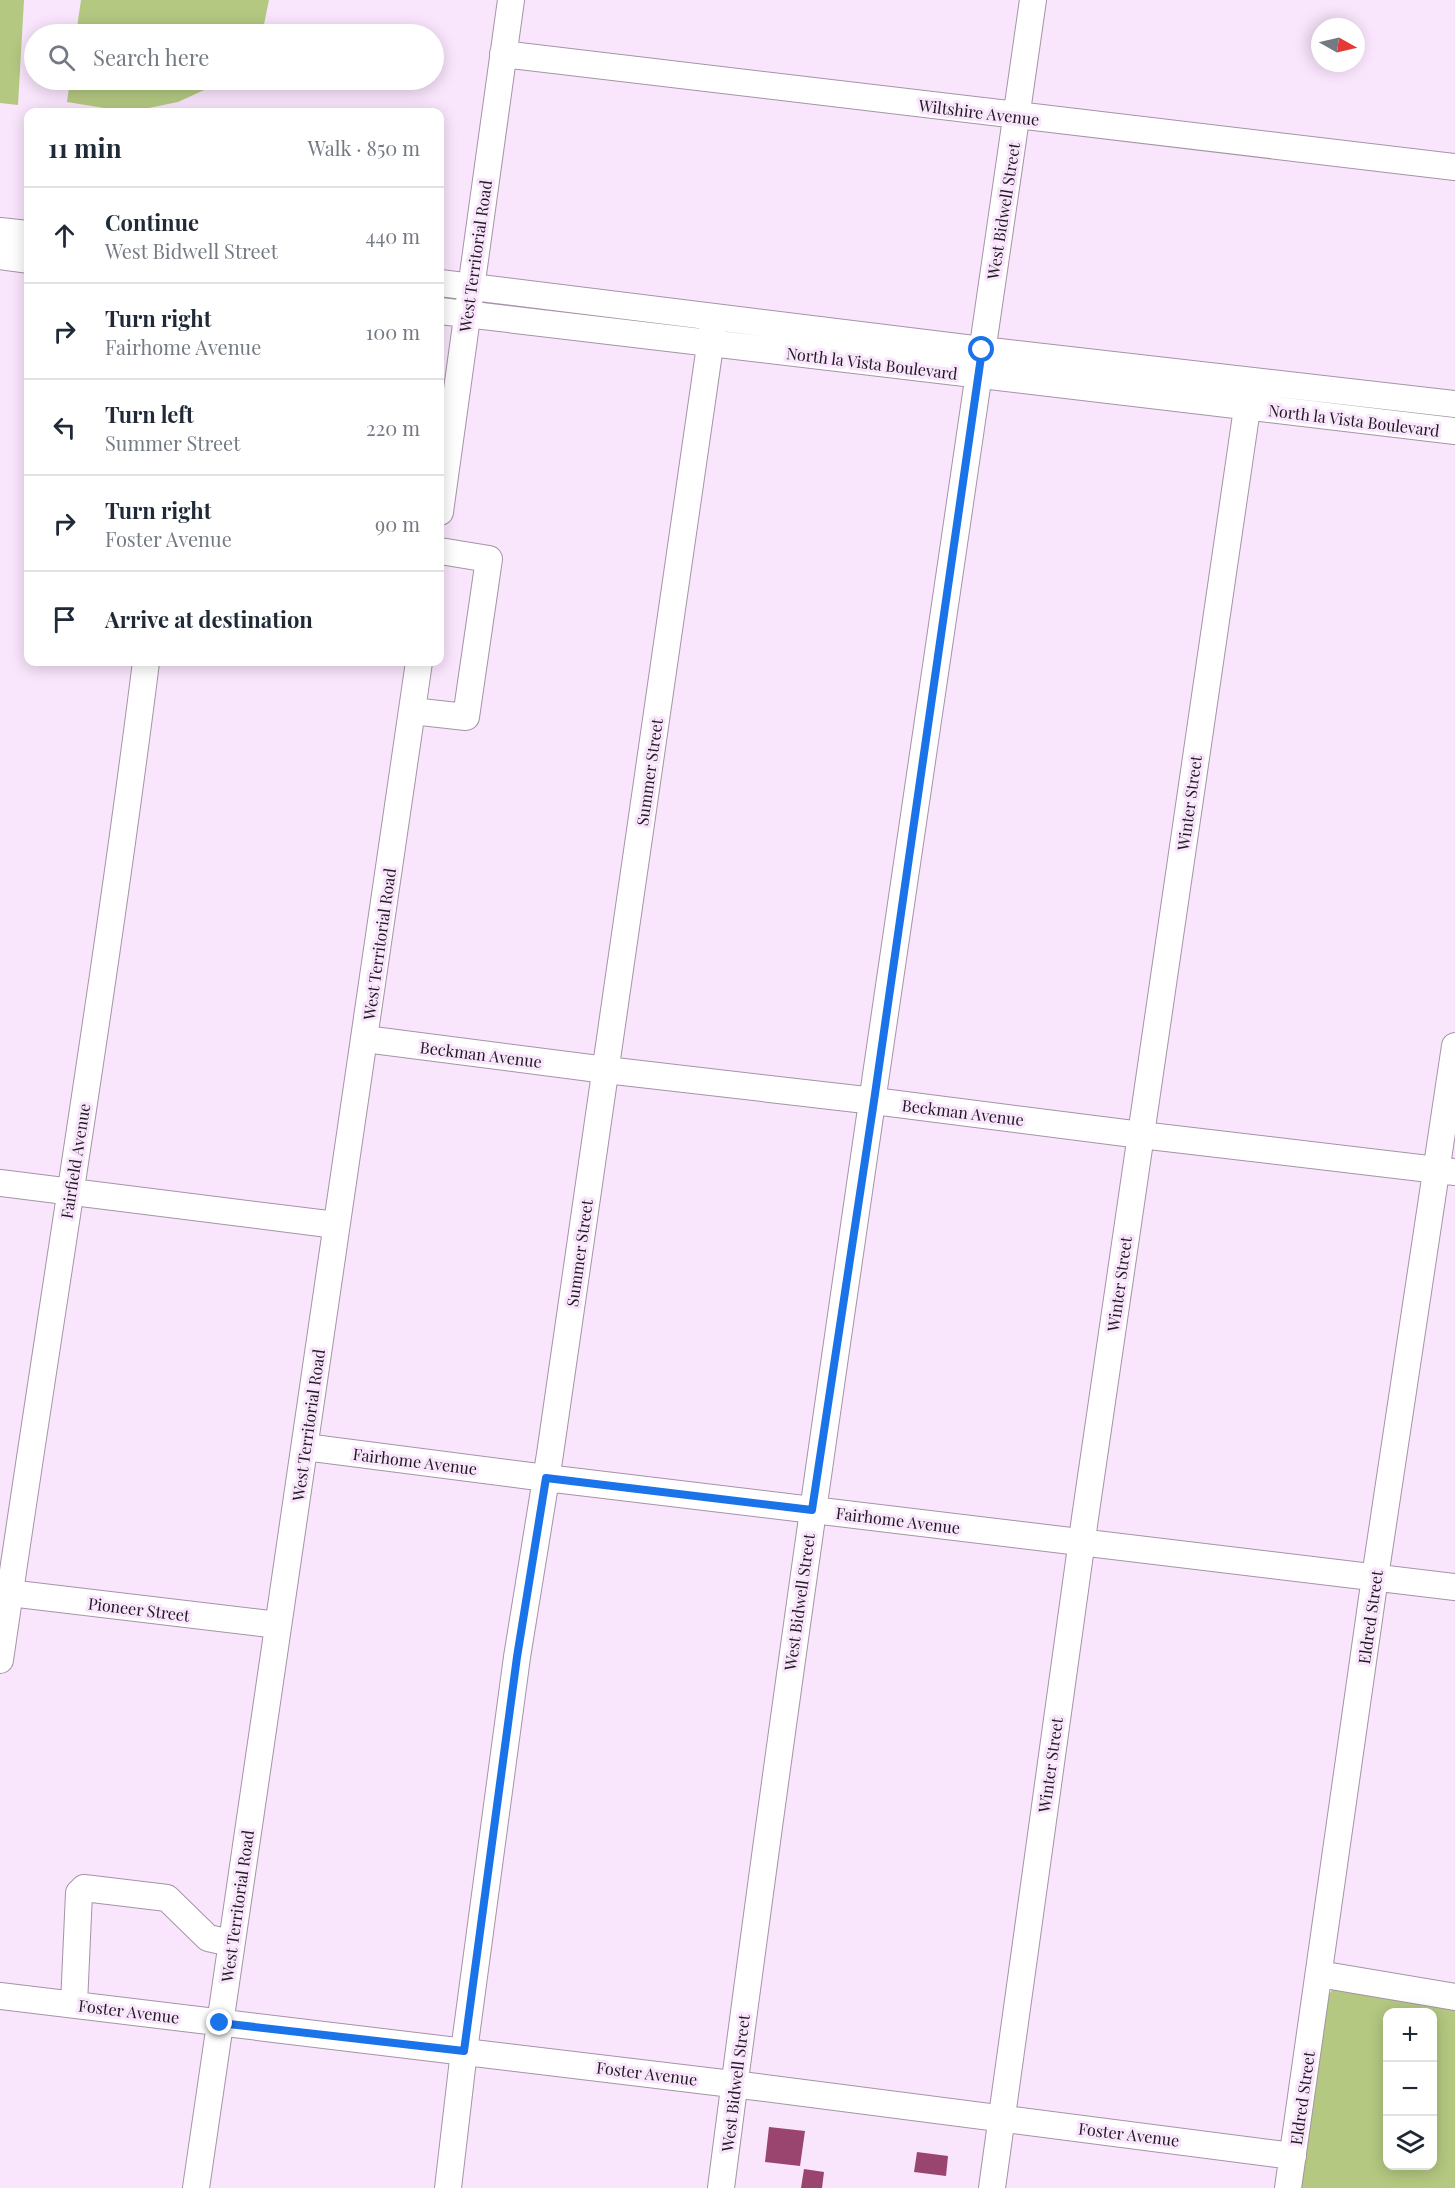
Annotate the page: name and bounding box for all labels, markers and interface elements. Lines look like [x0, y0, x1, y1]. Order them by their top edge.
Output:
north arrow [1311, 18, 1365, 72]
search box [24, 24, 444, 90]
icon: search [45, 41, 78, 74]
text: Search here [93, 42, 209, 72]
street label: Wiltshire Avenue [916, 94, 1041, 130]
text: 11 min [48, 130, 122, 165]
text: Walk · 850 m [308, 134, 420, 161]
street label: West Bidwell Street [982, 141, 1024, 282]
street label: West Territorial Road [454, 179, 496, 334]
text: Continue [105, 207, 199, 237]
icon: ahead [48, 219, 81, 252]
text: 440 m [366, 222, 420, 249]
text: West Bidwell Street [105, 237, 278, 264]
text: Turn right [105, 303, 211, 333]
icon: right [48, 315, 81, 348]
text: 100 m [366, 318, 420, 345]
text: Fairhome Avenue [105, 333, 261, 360]
route start [968, 336, 994, 362]
street label: North la Vista Boulevard [785, 342, 959, 384]
text: Turn left [105, 399, 194, 429]
street label: North la Vista Boulevard [1267, 399, 1441, 441]
icon: left [48, 411, 81, 444]
text: 220 m [366, 414, 420, 441]
text: Summer Street [105, 429, 240, 456]
text: Turn right [105, 495, 211, 525]
icon: right [48, 507, 81, 540]
text: 90 m [375, 510, 420, 537]
text: Foster Avenue [105, 525, 232, 552]
icon: arrive [48, 603, 81, 636]
text: Arrive at destination [105, 604, 313, 634]
street label: Summer Street [631, 717, 667, 827]
street label: Winter Street [1172, 754, 1206, 853]
street label: West Territorial Road [358, 867, 400, 1022]
street label: Beckman Avenue [419, 1036, 543, 1072]
street label: Beckman Avenue [901, 1094, 1025, 1130]
street label: Fairfield Avenue [56, 1102, 94, 1220]
street label: Summer Street [561, 1198, 597, 1308]
street label: Winter Street [1102, 1235, 1136, 1334]
street label: West Territorial Road [287, 1348, 329, 1503]
street label: Fairhome Avenue [352, 1443, 478, 1479]
street label: Fairhome Avenue [835, 1502, 961, 1538]
street label: West Bidwell Street [779, 1532, 819, 1673]
street label: Eldred Street [1353, 1568, 1387, 1665]
street label: Pioneer Street [87, 1592, 191, 1626]
street label: Winter Street [1033, 1716, 1067, 1815]
street label: West Territorial Road [216, 1829, 258, 1984]
street label: Foster Avenue [77, 1994, 181, 2028]
map controls [1383, 2008, 1437, 2170]
button: + [1383, 2008, 1437, 2062]
route end [206, 2009, 232, 2035]
street label: West Bidwell Street [716, 2013, 754, 2154]
street label: Eldred Street [1285, 2049, 1319, 2146]
street label: Foster Avenue [595, 2056, 699, 2090]
button: − [1383, 2062, 1437, 2116]
button: layers [1383, 2116, 1437, 2170]
street label: Foster Avenue [1077, 2117, 1181, 2151]

